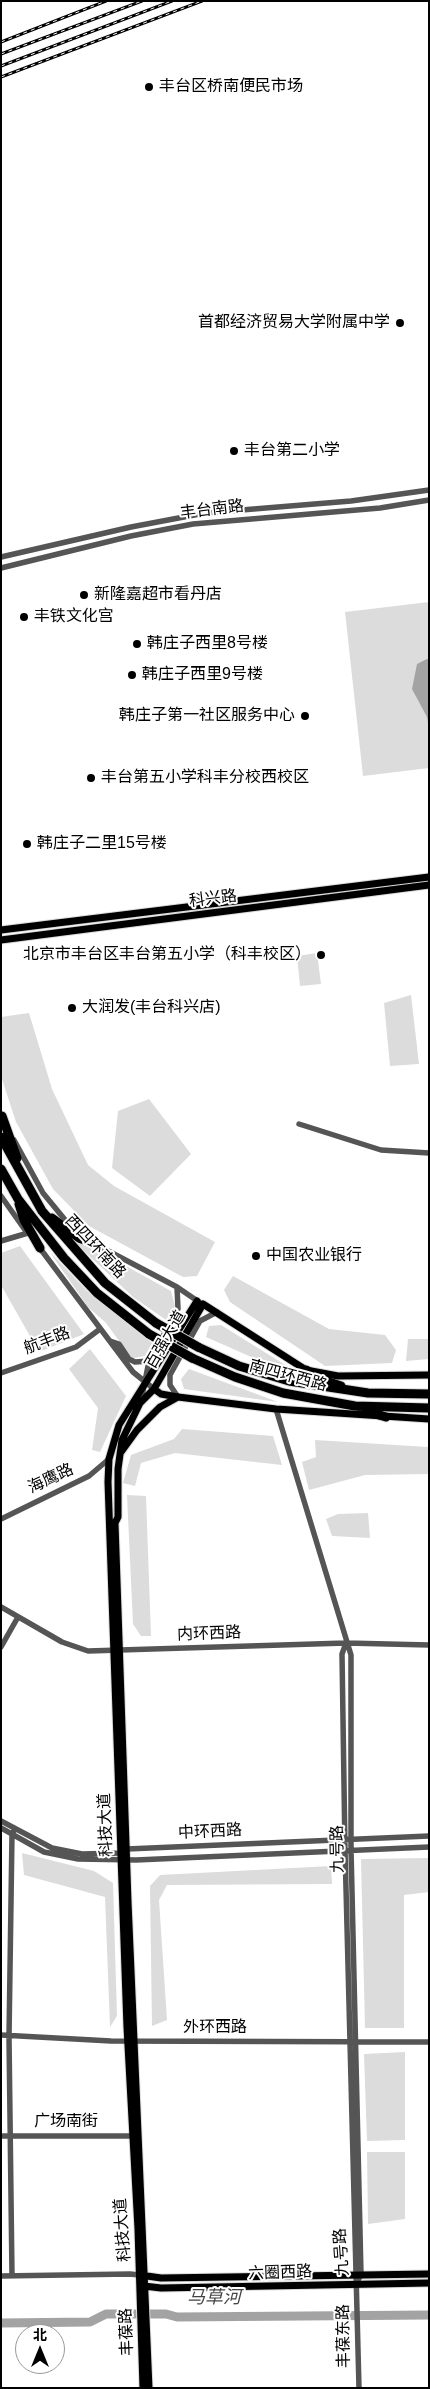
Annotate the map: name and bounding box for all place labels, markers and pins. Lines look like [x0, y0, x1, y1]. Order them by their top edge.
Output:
place label: 丰台区桥南便民市场 [159, 77, 303, 97]
marker: 丰台区桥南便民市场 [143, 81, 155, 93]
place label: 首都经济贸易大学附属中学 [198, 313, 390, 333]
marker: 首都经济贸易大学附属中学 [394, 317, 406, 329]
place label: 丰台第二小学 [244, 441, 340, 461]
marker: 丰台第二小学 [228, 445, 240, 457]
place label: 新隆嘉超市看丹店 [94, 585, 222, 605]
marker: 新隆嘉超市看丹店 [78, 589, 90, 601]
place label: 丰铁文化宫 [34, 607, 114, 627]
marker: 丰铁文化宫 [18, 611, 30, 623]
place label: 韩庄子西里8号楼 [147, 634, 268, 654]
marker: 韩庄子西里8号楼 [131, 638, 143, 650]
place label: 韩庄子西里9号楼 [142, 665, 263, 685]
marker: 韩庄子西里9号楼 [126, 669, 138, 681]
place label: 韩庄子第一社区服务中心 [119, 706, 295, 726]
marker: 韩庄子第一社区服务中心 [299, 710, 311, 722]
place label: 丰台第五小学科丰分校西校区 [101, 768, 309, 788]
marker: 丰台第五小学科丰分校西校区 [85, 772, 97, 784]
place label: 韩庄子二里15号楼 [37, 834, 167, 854]
marker: 韩庄子二里15号楼 [21, 838, 33, 850]
place label: 北京市丰台区丰台第五小学（科丰校区） [23, 945, 311, 965]
marker: 北京市丰台区丰台第五小学（科丰校区） [315, 949, 327, 961]
place label: 大润发(丰台科兴店) [82, 998, 221, 1018]
marker: 大润发(丰台科兴店) [66, 1002, 78, 1014]
place label: 中国农业银行 [266, 1246, 362, 1266]
marker: 中国农业银行 [250, 1250, 262, 1262]

